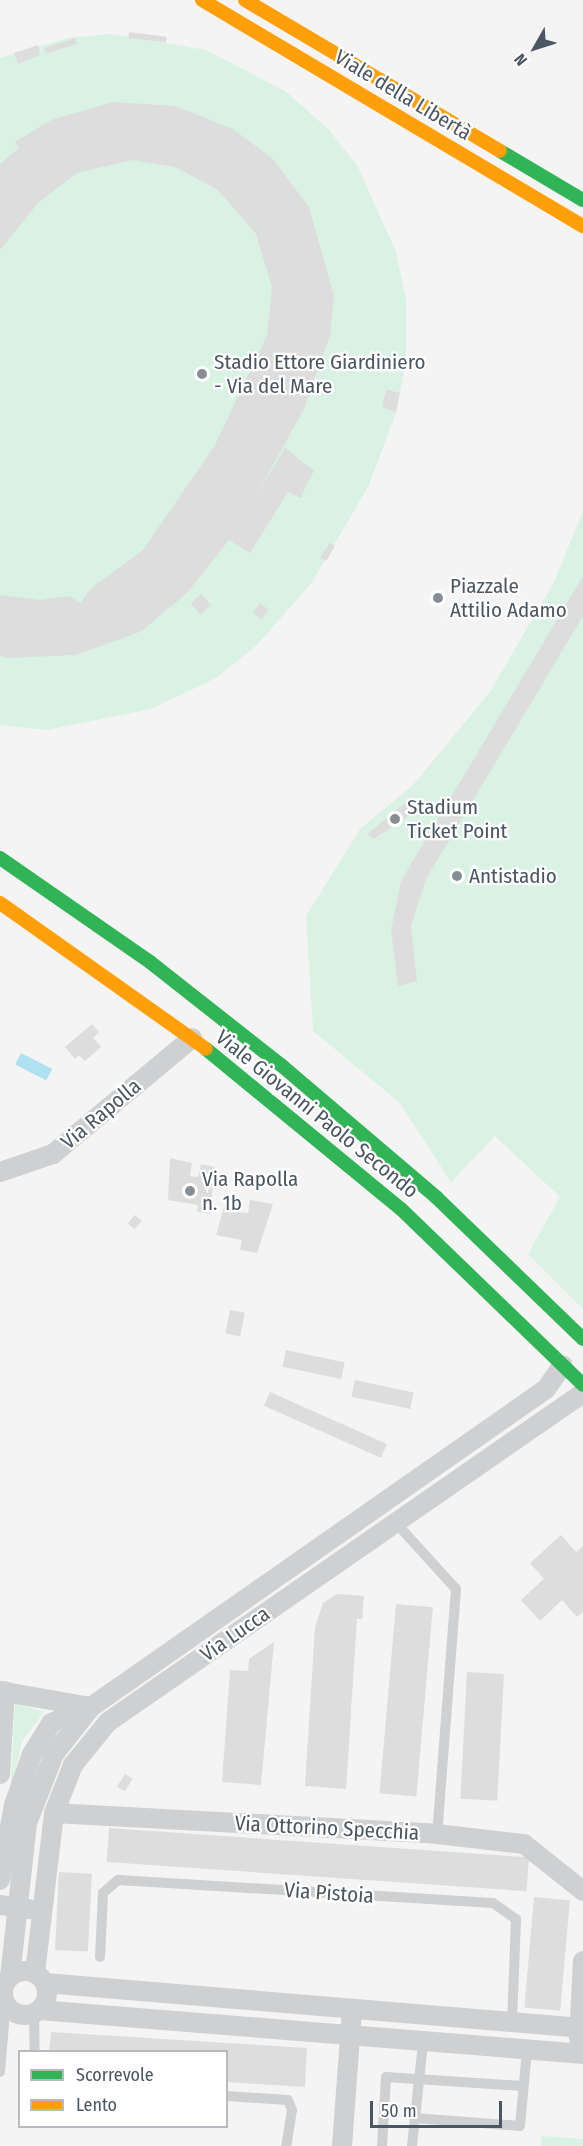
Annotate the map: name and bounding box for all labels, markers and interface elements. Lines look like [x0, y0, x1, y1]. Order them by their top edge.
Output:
north arrow [505, 18, 565, 78]
street label: Viale della Libertà [330, 44, 476, 146]
text: N [510, 50, 531, 69]
place label: Stadio Ettore Giardiniero - Via del Mare [214, 349, 425, 399]
marker: Stadio Ettore Giardiniero - Via del Mare [195, 367, 209, 381]
place label: Piazzale Attilio Adamo [450, 573, 567, 623]
marker: Piazzale Attilio Adamo [431, 591, 445, 605]
place label: Stadium Ticket Point [407, 794, 507, 844]
marker: Stadium Ticket Point [388, 812, 402, 826]
place label: Antistadio [469, 863, 557, 889]
marker: Antistadio [450, 869, 464, 883]
street label: Viale Giovanni Paolo Secondo [211, 1025, 423, 1203]
street label: Via Rapolla [56, 1073, 146, 1155]
place label: Via Rapolla n. 1b [202, 1166, 298, 1216]
marker: Via Rapolla n. 1b [183, 1184, 197, 1198]
street label: Via Lucca [195, 1601, 275, 1667]
street label: Via Ottorino Specchia [234, 1811, 420, 1845]
street label: Via Pistoia [283, 1877, 375, 1909]
legend [18, 2050, 228, 2128]
text: Scorrevole [76, 2064, 154, 2086]
scale bar [373, 2089, 505, 2127]
text: Lento [76, 2094, 117, 2116]
text: 50 m [381, 2100, 417, 2122]

